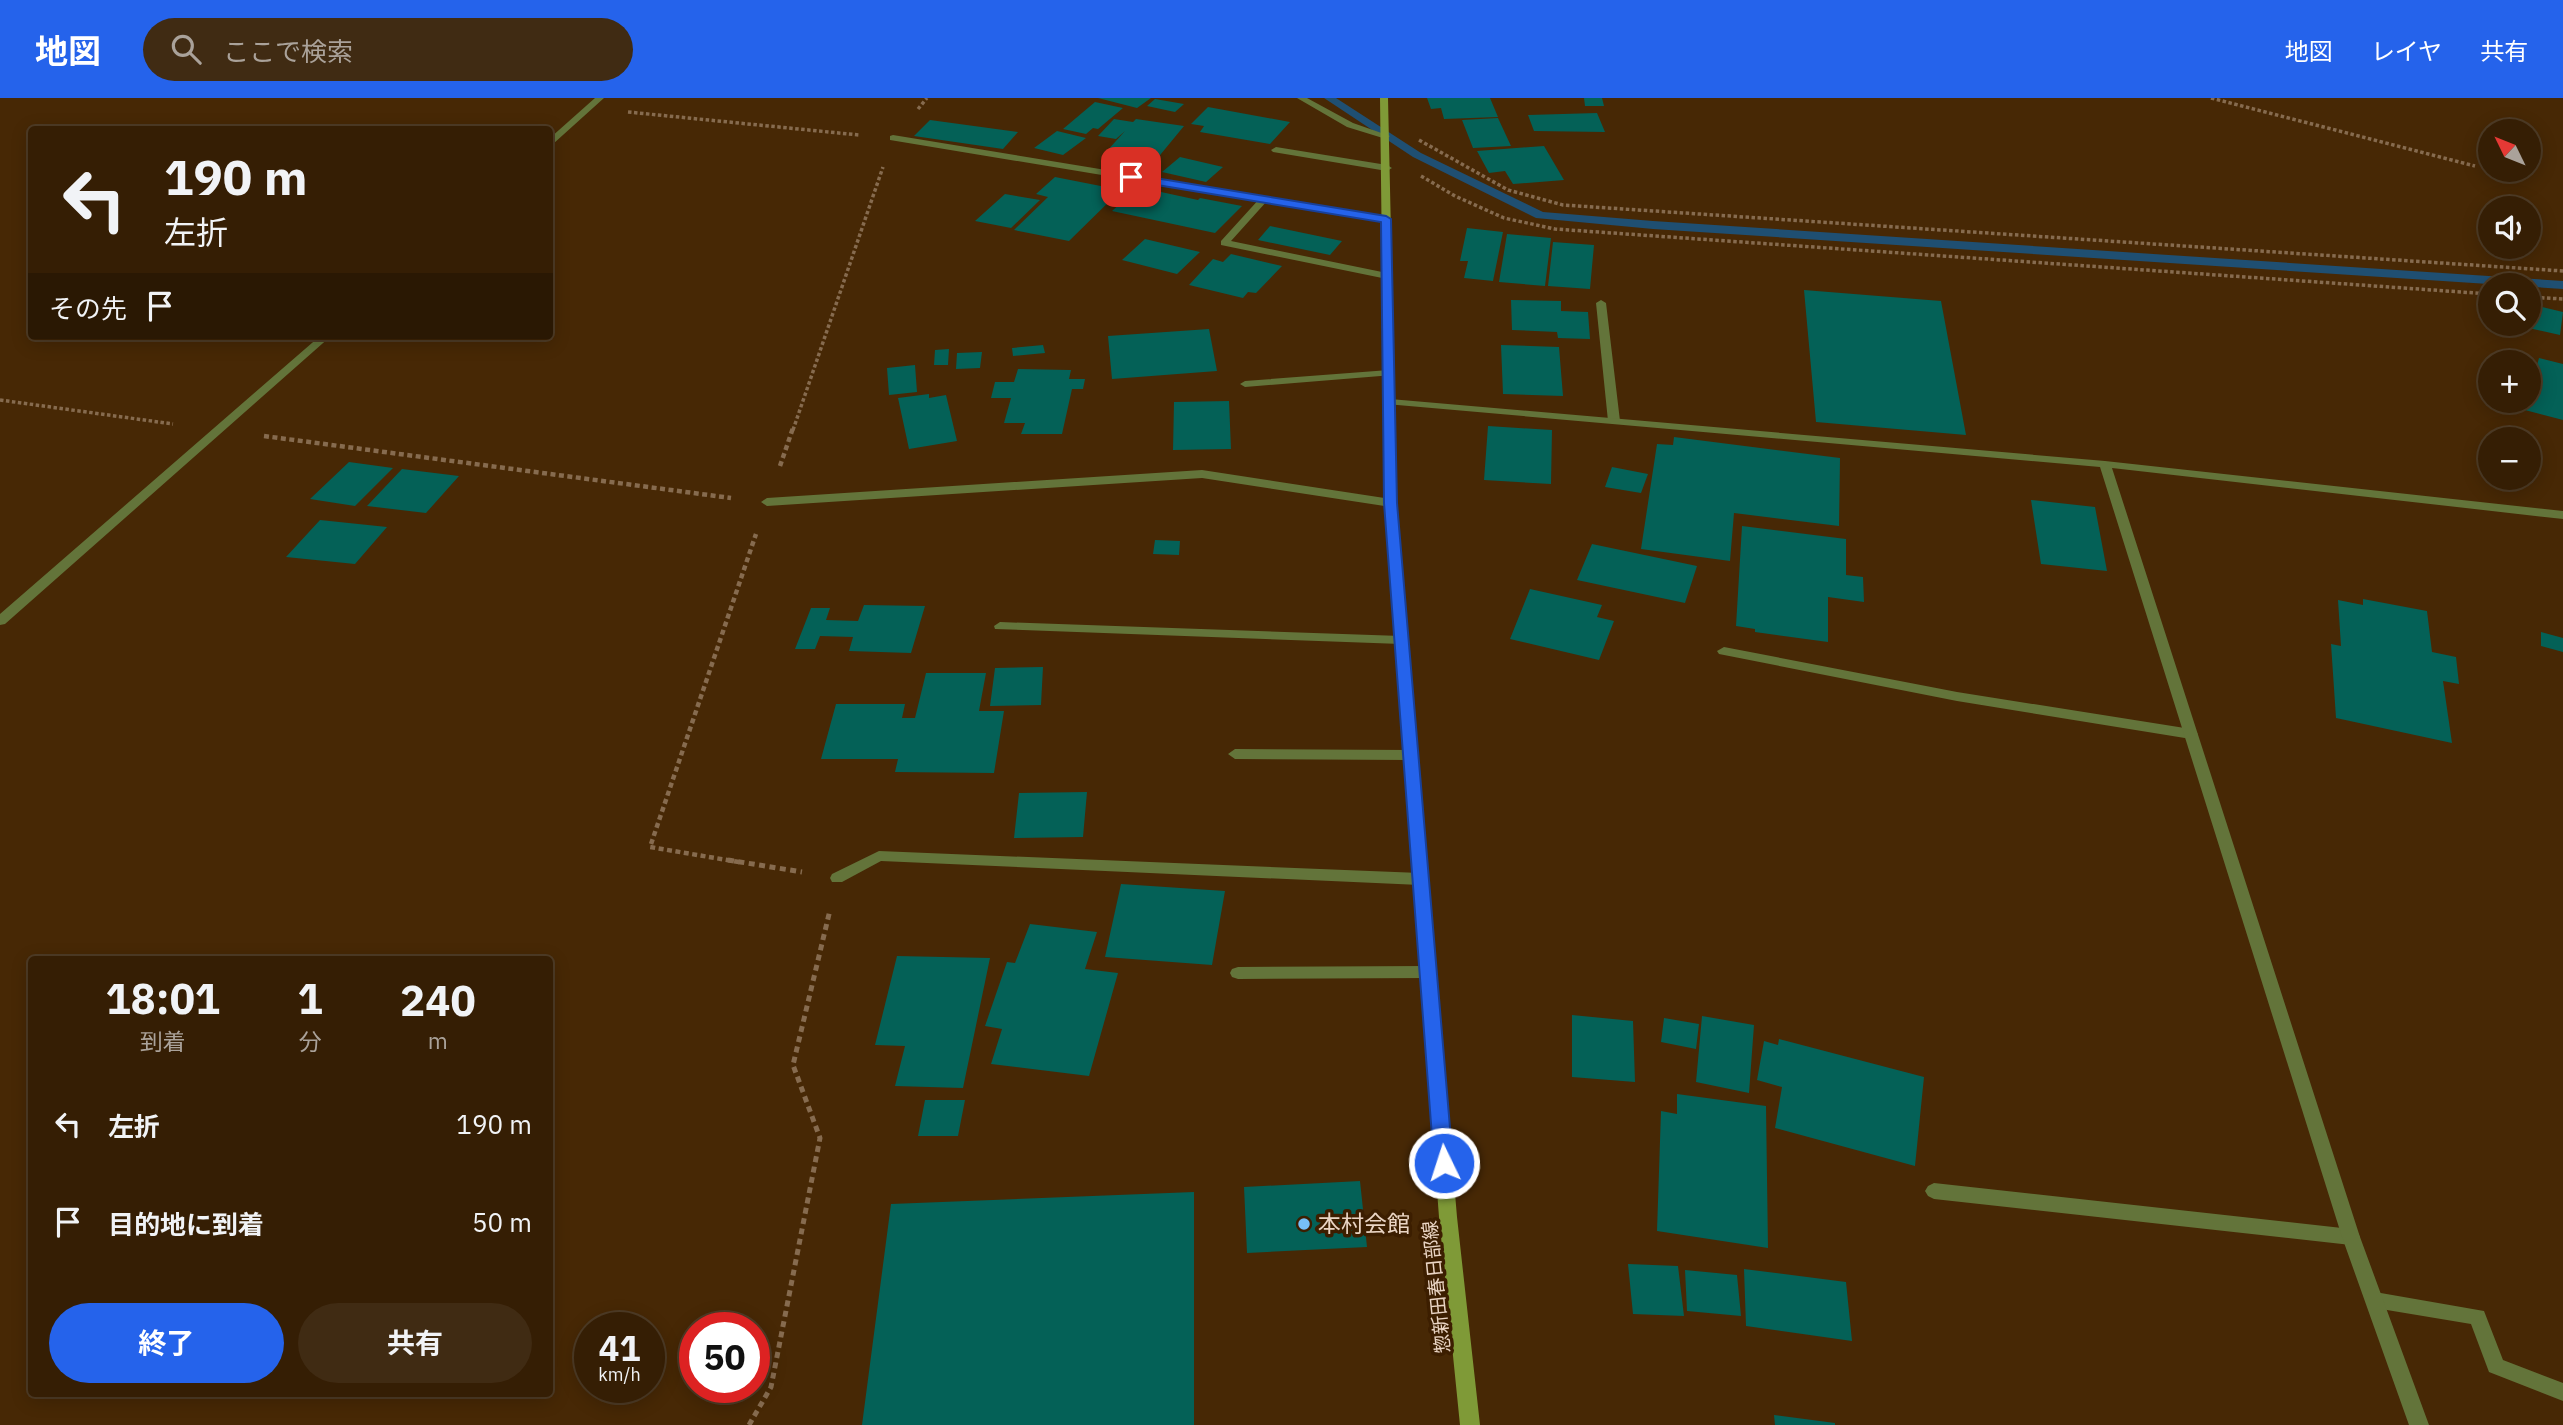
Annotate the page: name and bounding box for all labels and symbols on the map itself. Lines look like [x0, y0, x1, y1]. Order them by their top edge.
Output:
north arrow [2478, 119, 2541, 182]
pin [1101, 147, 1161, 207]
position arrow [1407, 1126, 1481, 1200]
place label: 本村会館 [1318, 1208, 1410, 1238]
marker: 本村会館 [1296, 1216, 1312, 1232]
street label: 惣新田春日部線 [1417, 1220, 1455, 1354]
speed limit sign: 50 [679, 1312, 770, 1403]

